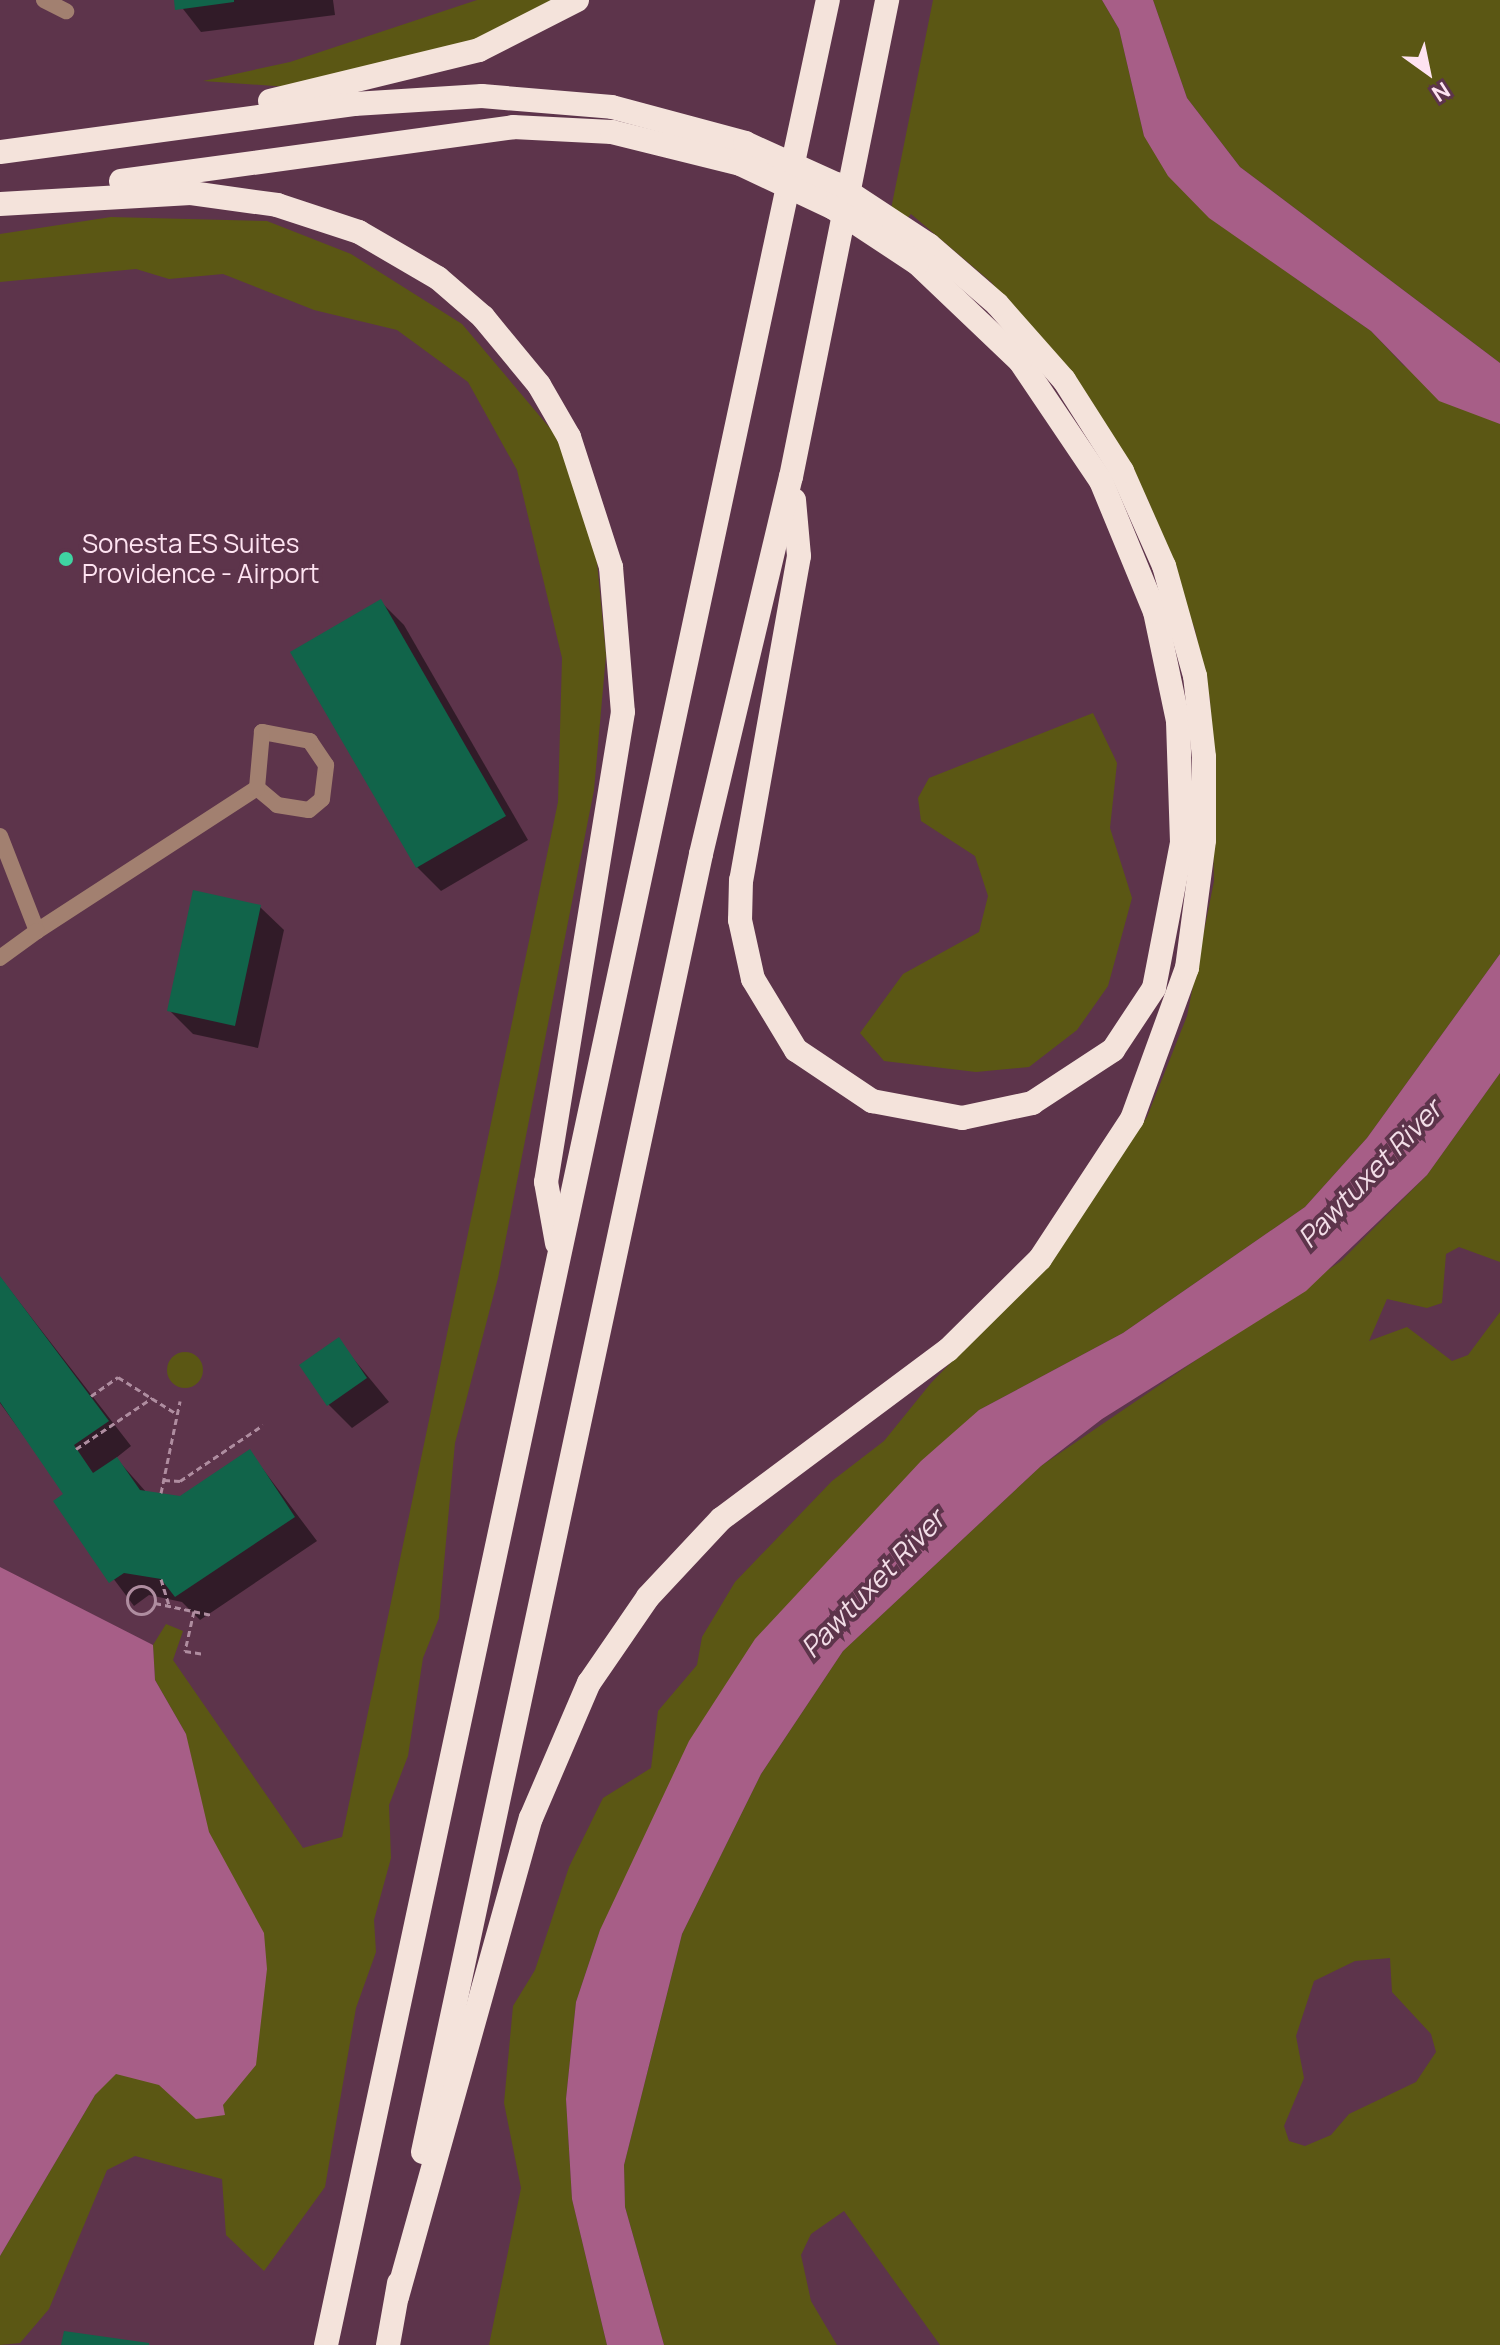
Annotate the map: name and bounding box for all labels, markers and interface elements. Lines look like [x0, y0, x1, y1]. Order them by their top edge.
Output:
north arrow [1388, 32, 1468, 112]
text: N [1426, 75, 1456, 109]
place label: Sonesta ES Suites Providence - Airport [82, 528, 320, 590]
marker: Sonesta ES Suites Providence - Airport [57, 550, 75, 568]
water label: Pawtuxet River [1290, 1092, 1448, 1254]
water label: Pawtuxet River [793, 1502, 951, 1664]

